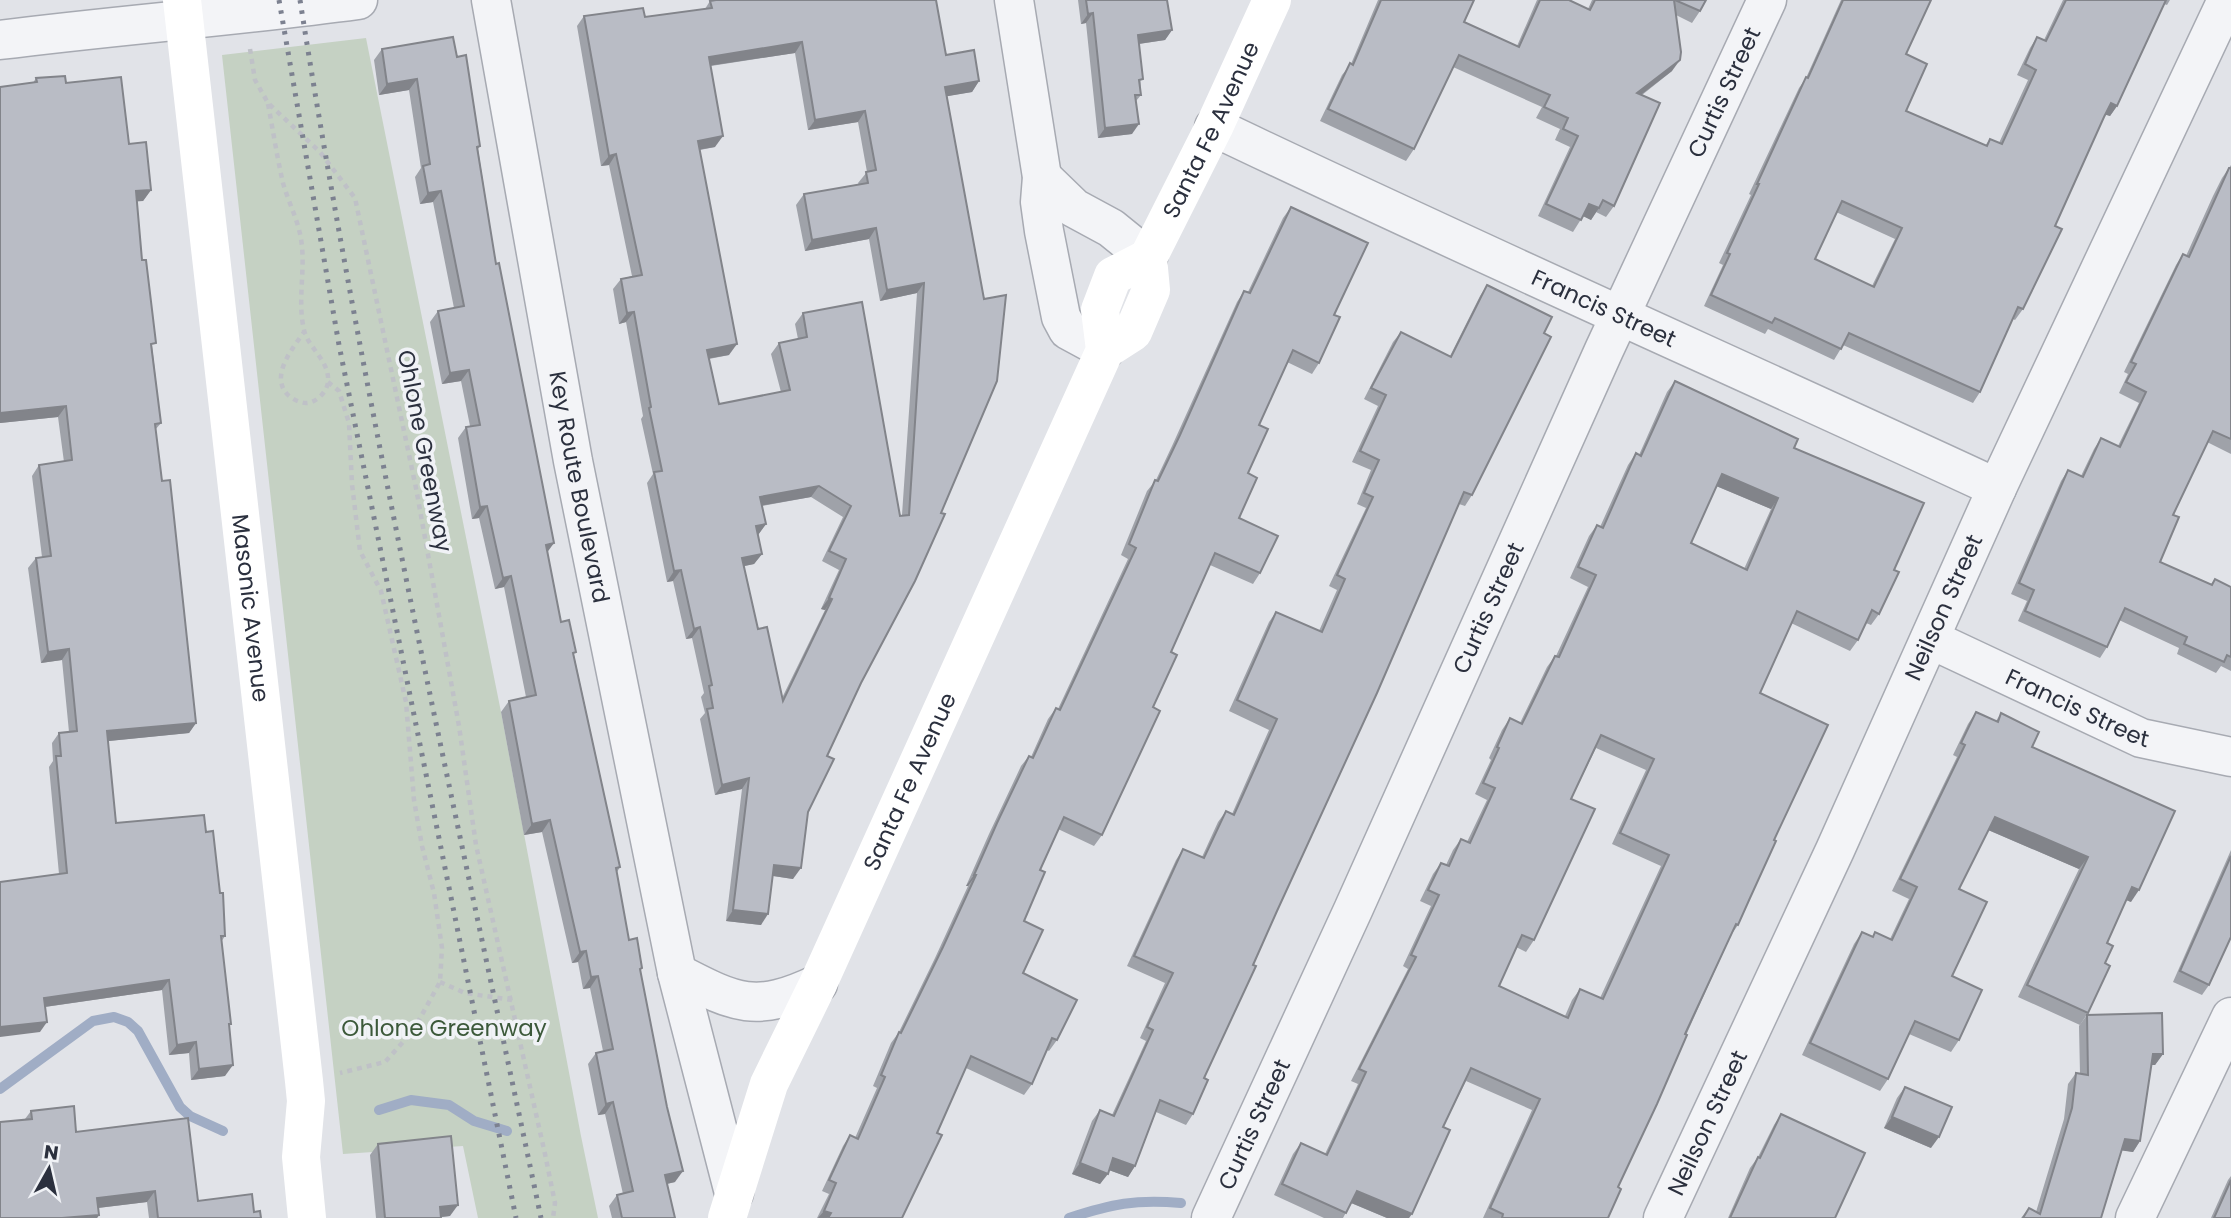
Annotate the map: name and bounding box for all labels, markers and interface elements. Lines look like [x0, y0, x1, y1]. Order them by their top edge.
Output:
street label: Curtis Street [1680, 22, 1768, 163]
street label: Santa Fe Avenue [1155, 36, 1267, 223]
street label: Francis Street [1526, 261, 1681, 355]
street label: Ohlone Greenway [390, 347, 460, 555]
street label: Key Route Boulevard [541, 369, 617, 606]
street label: Masonic Avenue [224, 512, 277, 704]
street label: Neilson Street [1897, 529, 1990, 685]
street label: Curtis Street [1445, 537, 1532, 679]
street label: Francis Street [2000, 661, 2152, 755]
street label: Santa Fe Avenue [855, 687, 964, 876]
park label: Ohlone Greenway [341, 1012, 547, 1044]
street label: Neilson Street [1660, 1045, 1755, 1201]
street label: Curtis Street [1210, 1054, 1298, 1195]
north arrow [14, 1134, 84, 1204]
text: N [42, 1138, 60, 1167]

